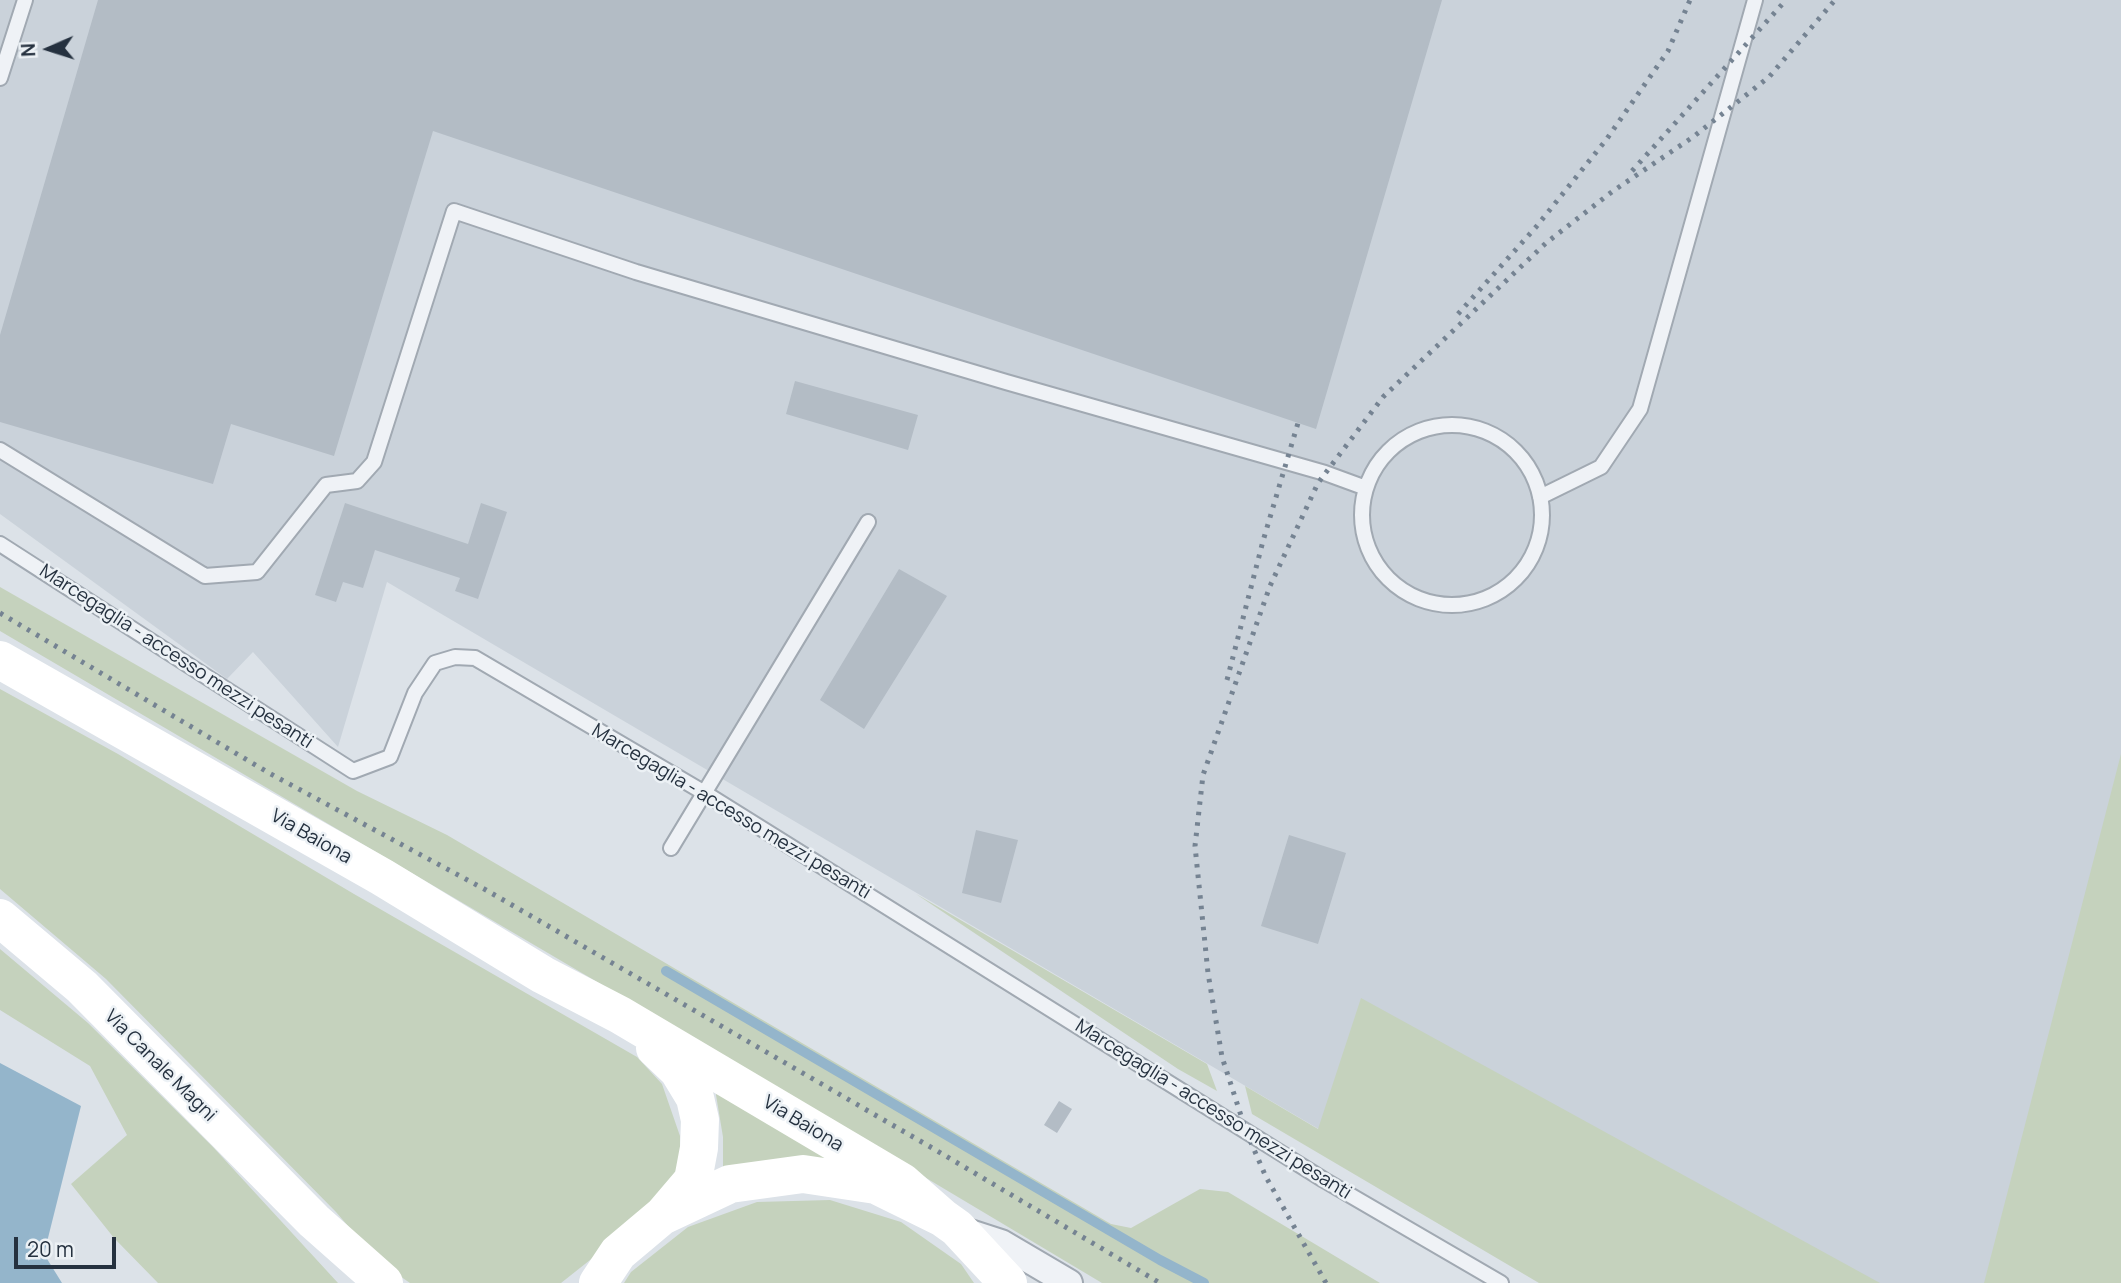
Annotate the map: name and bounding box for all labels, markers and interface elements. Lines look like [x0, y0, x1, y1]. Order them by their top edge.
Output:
north arrow [14, 14, 84, 84]
text: N [15, 43, 41, 58]
street label: Marcegaglia - accesso mezzi pesanti [35, 560, 317, 754]
street label: Marcegaglia - accesso mezzi pesanti [587, 719, 875, 905]
street label: Via Baiona [267, 805, 355, 869]
street label: Via Canale Magni [99, 1005, 221, 1127]
street label: Marcegaglia - accesso mezzi pesanti [1071, 1015, 1355, 1205]
street label: Via Baiona [759, 1091, 847, 1157]
scale bar [18, 1224, 119, 1268]
text: 20 m [27, 1235, 74, 1263]

